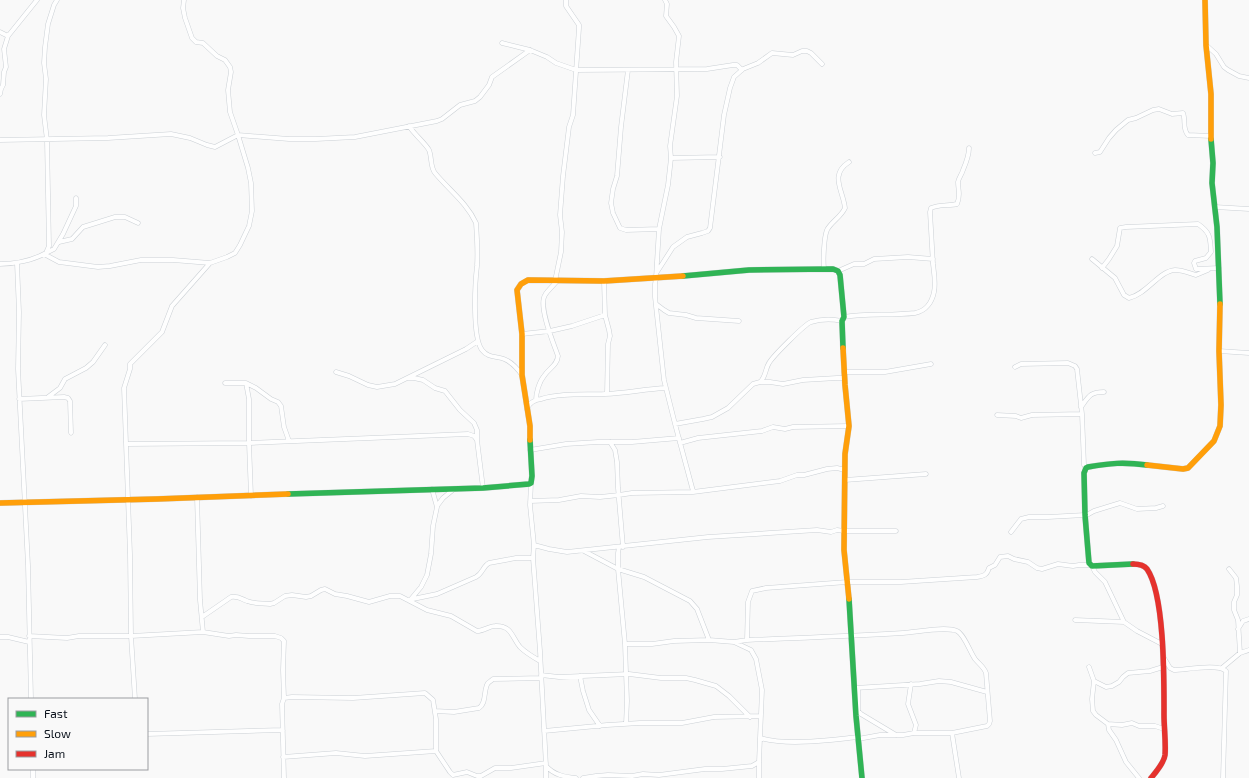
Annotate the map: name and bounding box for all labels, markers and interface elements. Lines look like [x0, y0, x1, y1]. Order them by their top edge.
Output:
legend [8, 698, 148, 770]
text: Fast [44, 706, 68, 720]
text: Slow [44, 726, 71, 740]
text: Jam [44, 746, 65, 760]

